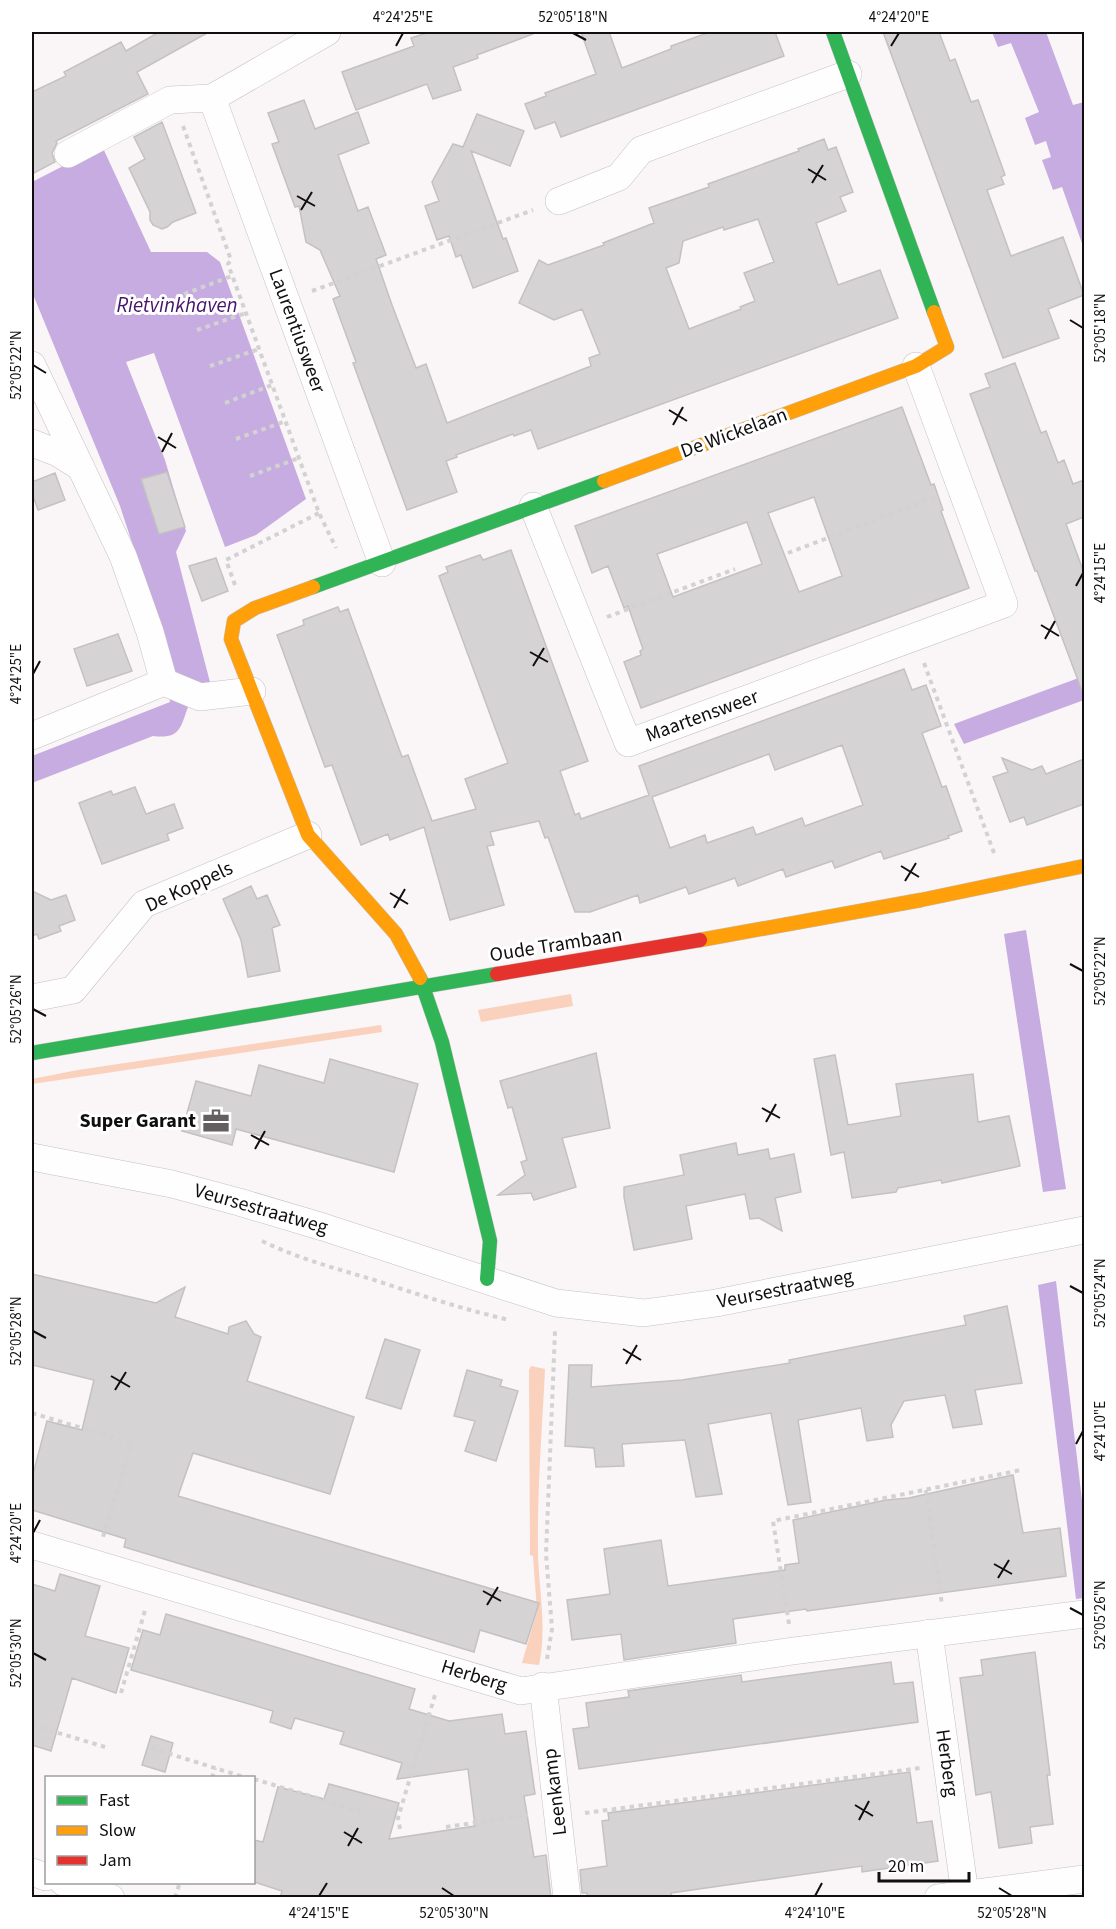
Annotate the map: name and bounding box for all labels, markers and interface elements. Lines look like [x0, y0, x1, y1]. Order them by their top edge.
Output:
text: 4°24'25"E [373, 7, 433, 28]
text: 52°05'18"N [538, 7, 608, 28]
text: 4°24'20"E [869, 7, 929, 28]
street label: Laurentiusweer [262, 265, 332, 397]
water label: Rietvinkhaven [116, 290, 238, 320]
text: 52°05'18"N [1090, 293, 1111, 363]
text: 52°05'22"N [6, 330, 27, 400]
street label: De Wickelaan [677, 401, 791, 465]
text: 4°24'15"E [1090, 543, 1111, 603]
text: 4°24'25"E [6, 644, 27, 704]
street label: Maartensweer [642, 683, 762, 749]
street label: De Koppels [140, 854, 238, 920]
street label: Oude Trambaan [488, 921, 624, 969]
text: 52°05'22"N [1090, 936, 1111, 1006]
text: 52°05'26"N [6, 974, 27, 1044]
office icon: Super Garant [201, 1106, 231, 1136]
place label: Super Garant [79, 1107, 196, 1135]
street label: Veursestraatweg [191, 1177, 331, 1241]
text: 52°05'24"N [1090, 1258, 1111, 1328]
street label: Veursestraatweg [715, 1262, 855, 1316]
text: 52°05'28"N [6, 1296, 27, 1366]
text: 4°24'10"E [1090, 1401, 1111, 1461]
text: 4°24'20"E [6, 1503, 27, 1563]
text: 52°05'26"N [1090, 1580, 1111, 1650]
text: 52°05'30"N [6, 1618, 27, 1688]
street label: Herberg [438, 1653, 510, 1699]
street label: Herberg [928, 1728, 966, 1798]
street label: Leenkamp [536, 1747, 574, 1837]
legend [45, 1776, 255, 1884]
text: Fast [99, 1788, 130, 1813]
text: Slow [99, 1818, 136, 1843]
scale bar [879, 1845, 969, 1883]
text: Jam [99, 1848, 132, 1873]
text: 20 m [888, 1854, 924, 1879]
text: 4°24'15"E [289, 1903, 349, 1924]
text: 52°05'30"N [419, 1903, 489, 1924]
text: 4°24'10"E [785, 1903, 845, 1924]
text: 52°05'28"N [977, 1903, 1047, 1924]

